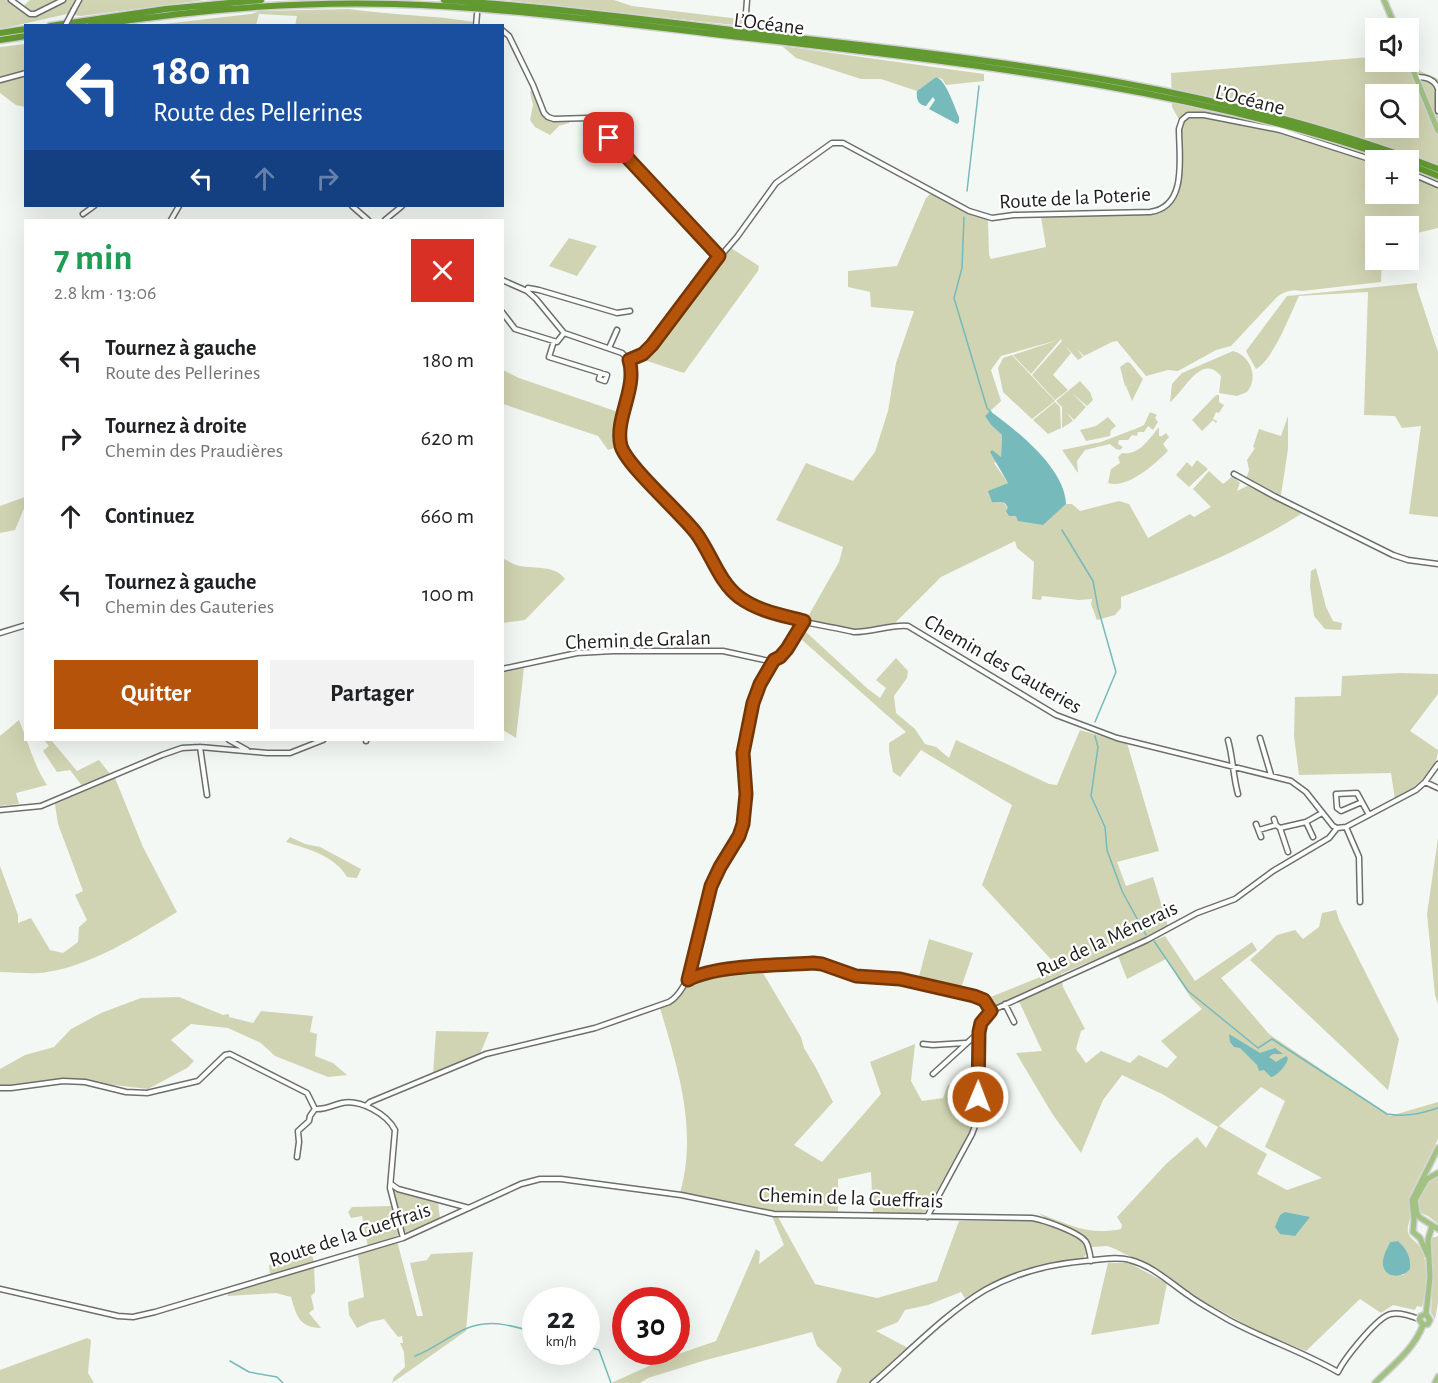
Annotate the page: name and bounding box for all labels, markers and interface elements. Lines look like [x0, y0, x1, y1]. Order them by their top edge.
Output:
street label: L’Océane [732, 9, 806, 39]
map controls [1365, 18, 1419, 270]
button: sound [1365, 18, 1419, 72]
icon: left [54, 48, 132, 126]
text: 180 m [153, 50, 251, 92]
street label: L’Océane [1213, 81, 1287, 119]
button: search [1365, 84, 1419, 138]
text: Route des Pellerines [153, 99, 363, 126]
pin [583, 112, 634, 163]
icon: arrive [592, 121, 625, 154]
button: + [1365, 150, 1419, 204]
icon: left [185, 162, 218, 195]
icon: ahead [248, 162, 281, 195]
icon: right [311, 162, 344, 195]
street label: Route de la Poterie [999, 184, 1151, 212]
button: − [1365, 216, 1419, 270]
button: close [411, 239, 474, 302]
text: 7 min [54, 240, 132, 276]
text: 2.8 km · 13:06 [54, 283, 156, 303]
text: Tournez à gauche [105, 337, 256, 359]
icon: left [54, 344, 87, 377]
text: 180 m [423, 349, 474, 371]
text: Route des Pellerines [105, 363, 260, 383]
text: Tournez à droite [105, 415, 247, 437]
icon: right [54, 422, 87, 455]
text: 620 m [421, 427, 474, 449]
text: Chemin des Praudières [105, 441, 283, 461]
icon: ahead [54, 500, 87, 533]
text: Continuez [105, 505, 194, 527]
text: 660 m [420, 505, 474, 527]
text: Tournez à gauche [105, 571, 256, 593]
icon: left [54, 578, 87, 611]
text: 100 m [422, 583, 474, 605]
text: Chemin des Gauteries [105, 597, 274, 617]
street label: Chemin des Gauteries [921, 610, 1085, 718]
street label: Chemin de Gralan [565, 627, 711, 653]
button: Quitter [54, 660, 258, 729]
button: Partager [270, 660, 474, 729]
street label: Rue de la Ménerais [1033, 897, 1181, 981]
position arrow [946, 1065, 1010, 1129]
street label: Chemin de la Gueffrais [758, 1184, 944, 1212]
street label: Route de la Gueffrais [267, 1199, 433, 1271]
speed limit sign: 30 [612, 1287, 690, 1365]
text: 22 [547, 1304, 575, 1334]
text: km/h [546, 1334, 576, 1349]

